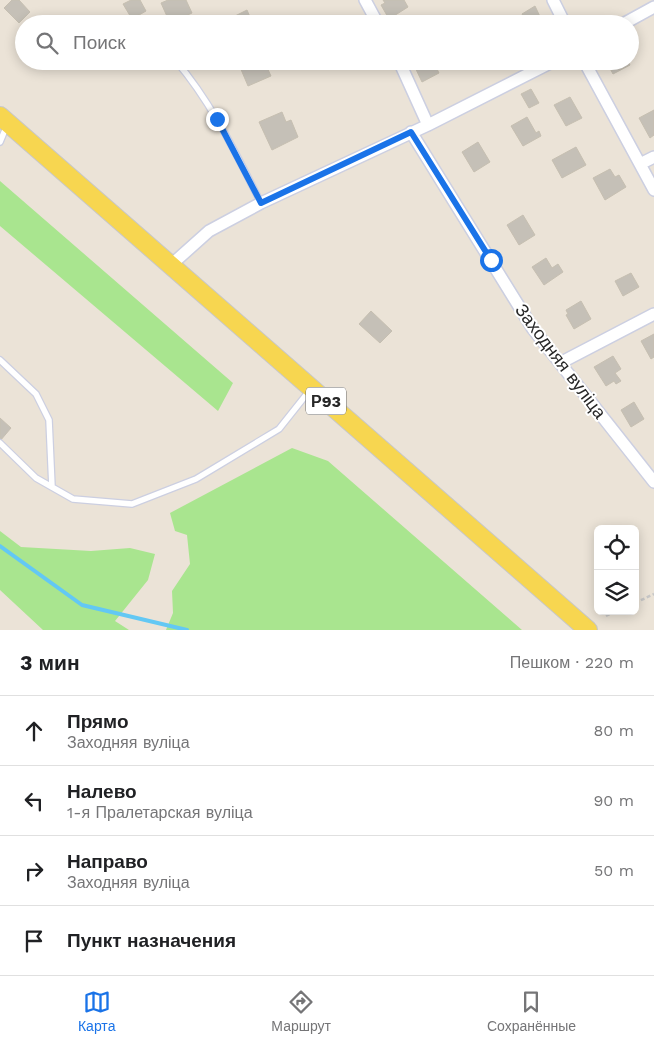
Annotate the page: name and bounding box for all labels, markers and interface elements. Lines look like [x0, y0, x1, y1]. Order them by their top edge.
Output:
search box [15, 15, 639, 70]
icon: search [33, 29, 61, 57]
text: Поиск [73, 31, 126, 54]
route end [206, 108, 229, 131]
route start [480, 249, 503, 272]
street label: Заходняя вуліца [511, 300, 611, 423]
road number: Р93 [306, 388, 346, 414]
map controls [594, 525, 639, 615]
button: locate [594, 525, 639, 570]
button: layers [594, 570, 639, 615]
text: 3 мин [20, 650, 80, 675]
text: Пешком · 220 m [510, 653, 634, 672]
text: Прямо [67, 710, 129, 733]
icon: ahead [20, 717, 48, 745]
text: 80 m [593, 721, 634, 740]
text: Заходняя вуліца [67, 733, 190, 752]
text: Налево [67, 780, 137, 803]
icon: left [20, 787, 48, 815]
text: 90 m [593, 791, 634, 810]
text: 1-я Пралетарская вуліца [67, 803, 253, 822]
text: Направо [67, 850, 148, 873]
icon: right [20, 857, 48, 885]
text: 50 m [594, 861, 634, 880]
text: Заходняя вуліца [67, 873, 190, 892]
icon: arrive [20, 927, 48, 955]
text: Пункт назначения [67, 929, 236, 952]
tab: Карта [78, 988, 115, 1034]
tab: Маршрут [271, 988, 331, 1034]
tab: Сохранённые [487, 988, 576, 1034]

